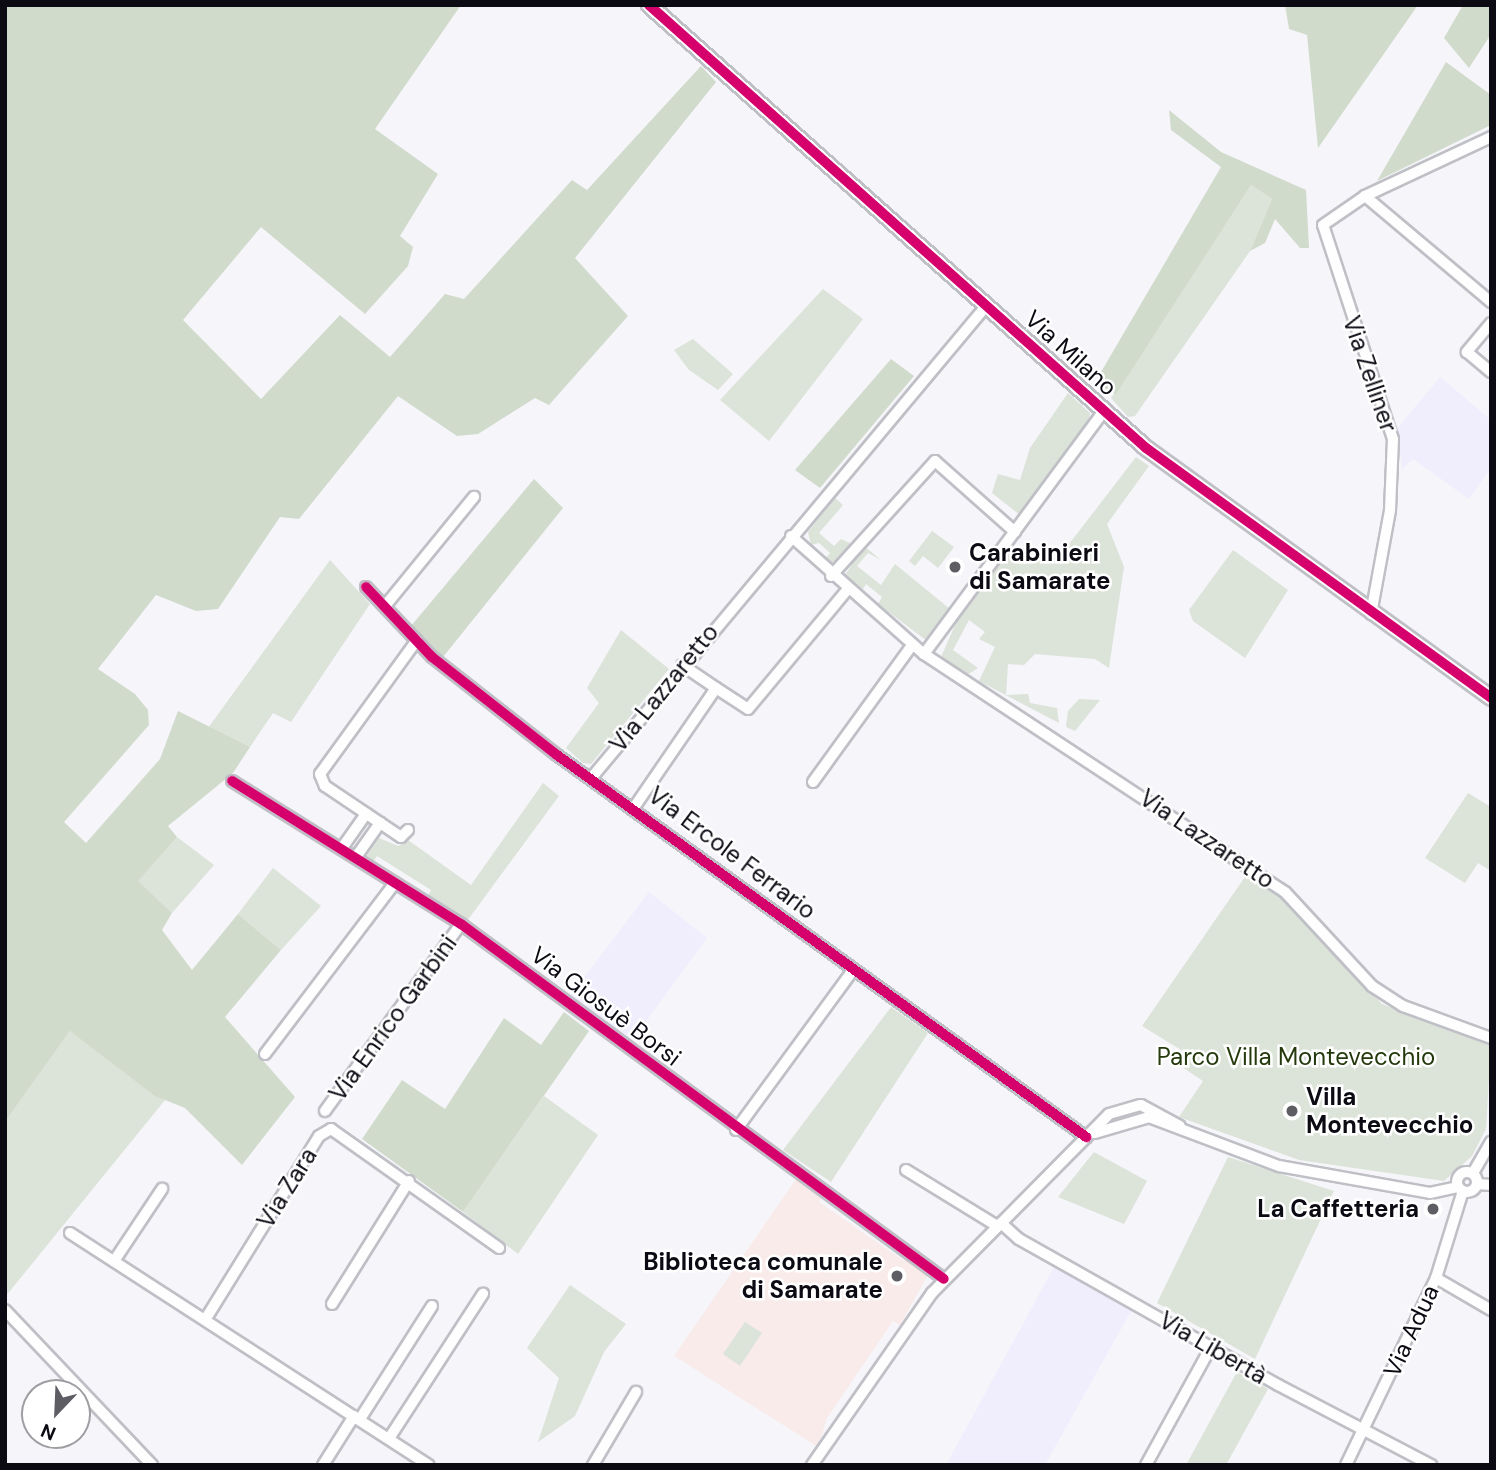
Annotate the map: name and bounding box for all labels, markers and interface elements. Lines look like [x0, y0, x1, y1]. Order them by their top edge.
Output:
street label: Via Milano [1019, 304, 1123, 402]
street label: Via Zelliner [1337, 312, 1403, 436]
place label: Carabinieri di Samarate [969, 539, 1110, 595]
marker: Carabinieri di Samarate [947, 559, 963, 575]
street label: Via Lazzaretto [604, 618, 724, 758]
street label: Via Ercole Ferrario [643, 781, 821, 925]
street label: Via Lazzaretto [1134, 783, 1280, 895]
street label: Via Enrico Garbini [323, 929, 463, 1107]
street label: Via Giosuè Borsi [525, 940, 687, 1072]
park label: Parco Villa Montevecchio [1157, 1043, 1435, 1071]
place label: Villa Montevecchio [1306, 1083, 1473, 1139]
marker: Villa Montevecchio [1284, 1103, 1300, 1119]
street label: Via Zara [251, 1143, 323, 1233]
place label: La Caffetteria [1257, 1195, 1419, 1223]
marker: La Caffetteria [1425, 1201, 1441, 1217]
place label: Biblioteca comunale di Samarate [643, 1248, 883, 1304]
marker: Biblioteca comunale di Samarate [889, 1268, 905, 1284]
street label: Via Adua [1377, 1280, 1445, 1382]
street label: Via Libertà [1154, 1306, 1272, 1390]
north arrow [21, 1379, 91, 1449]
text: N [37, 1418, 60, 1446]

